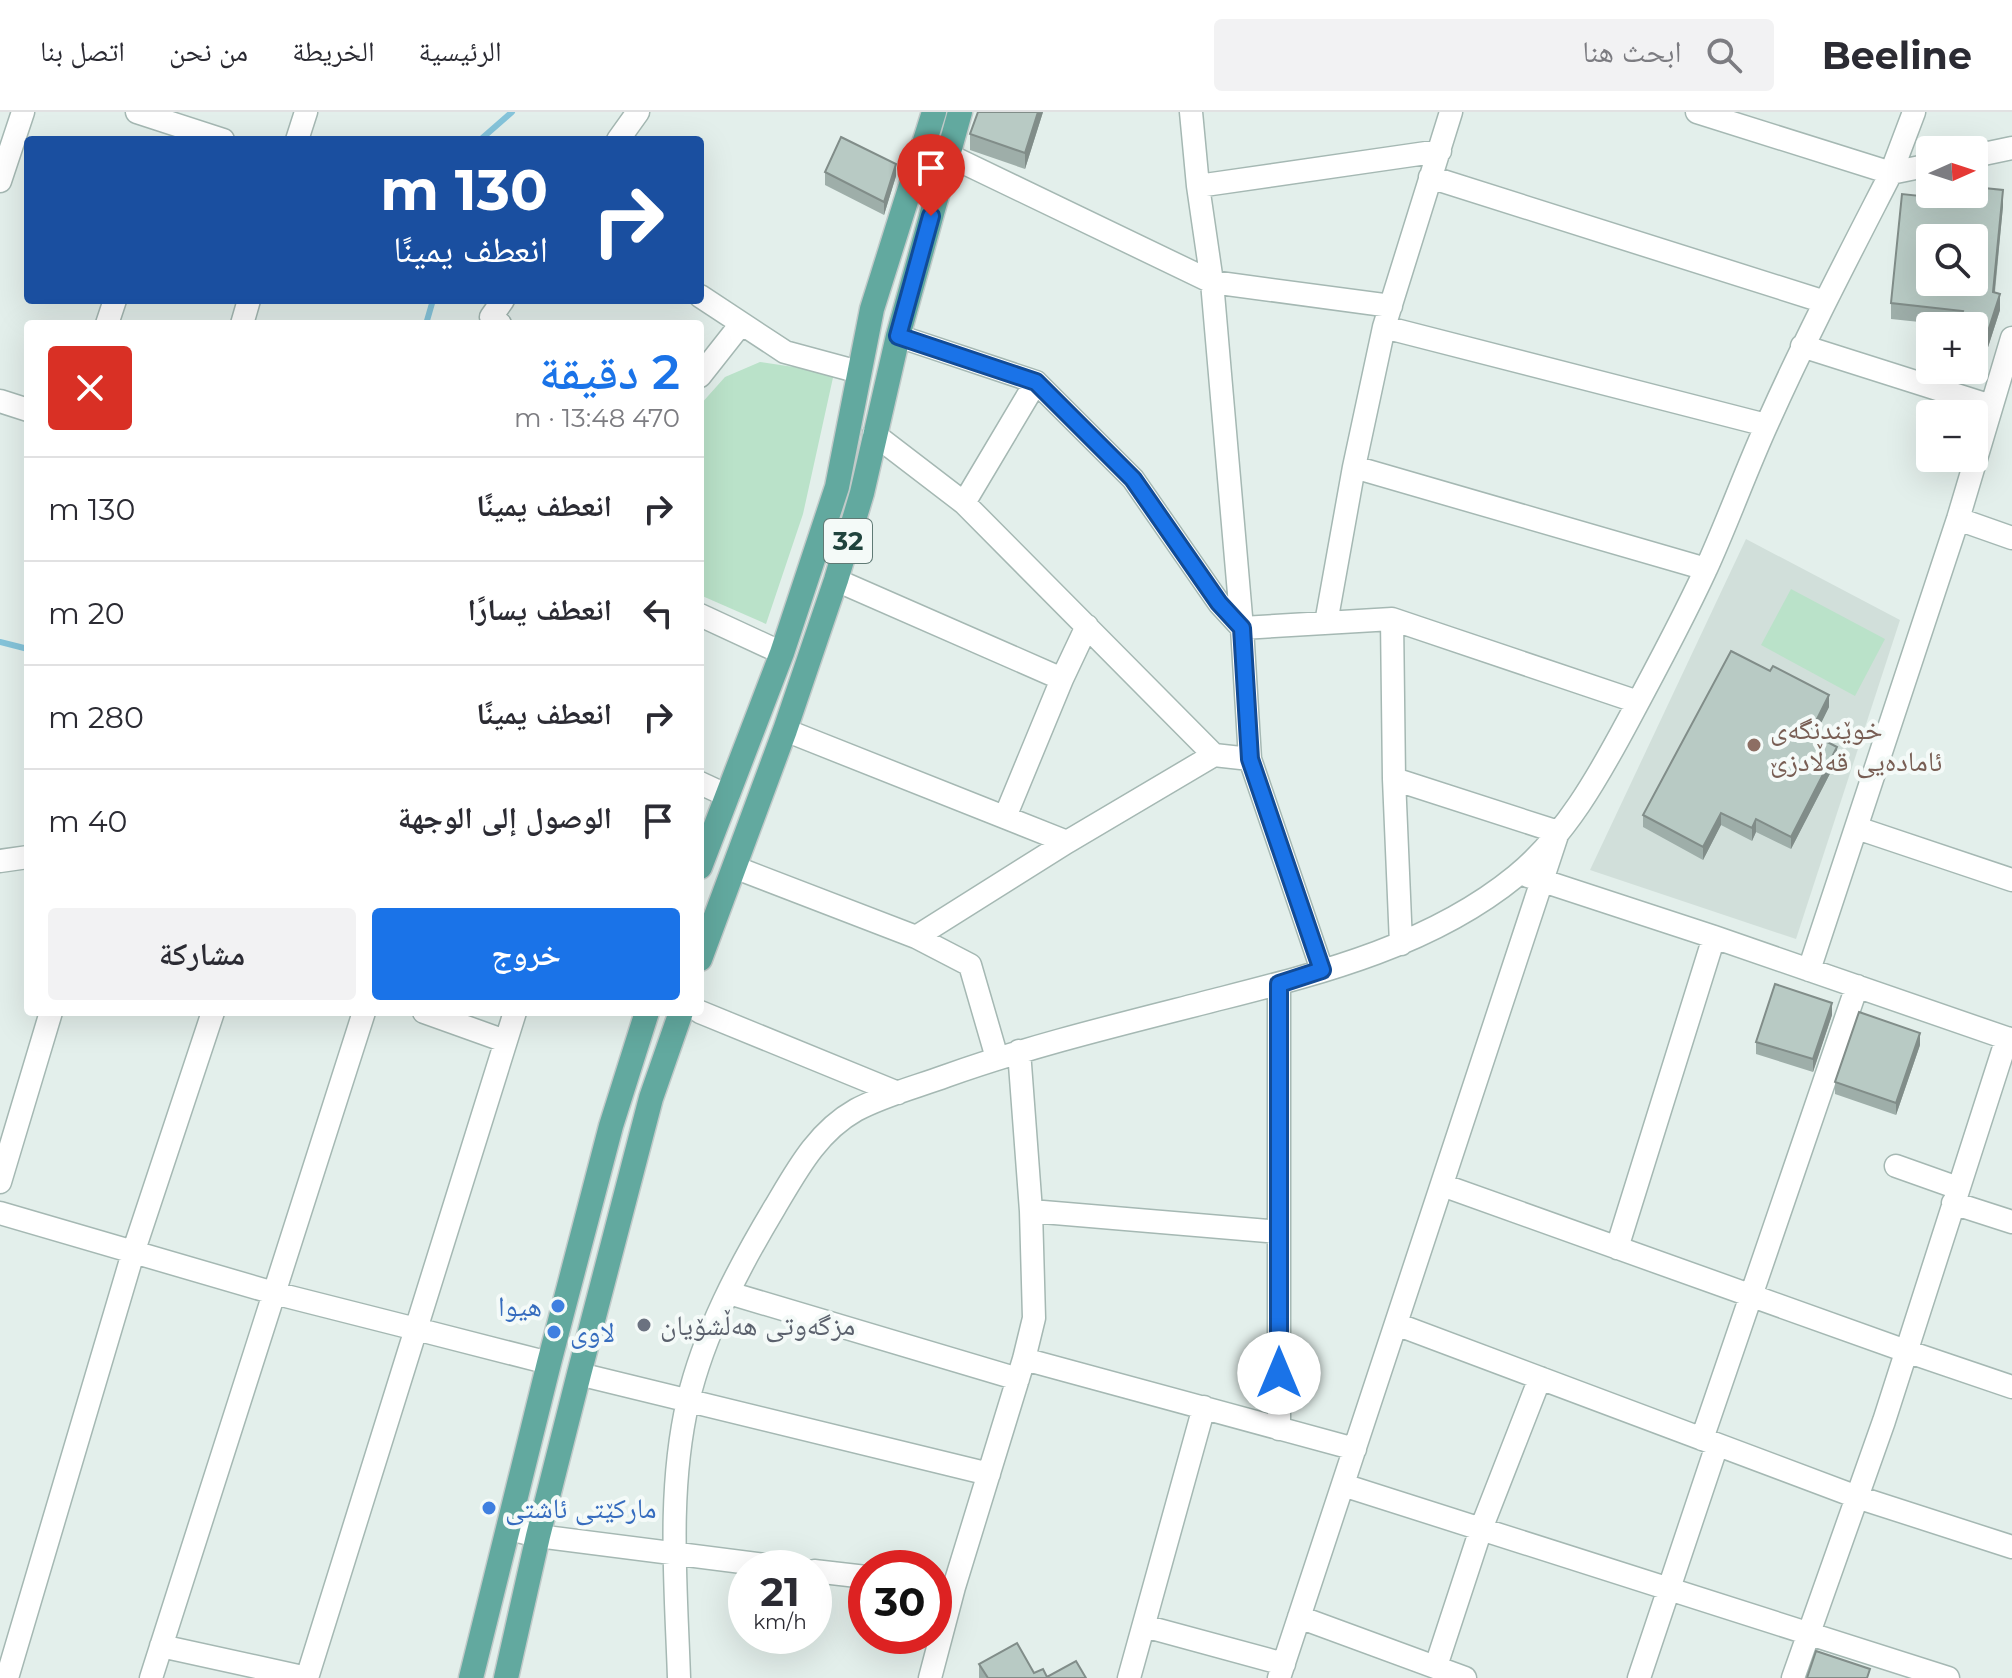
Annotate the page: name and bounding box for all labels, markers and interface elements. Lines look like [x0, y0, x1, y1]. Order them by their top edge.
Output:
search box [1214, 19, 1774, 91]
text: Beeline [1822, 32, 1972, 79]
text: ابحث هنا [1582, 33, 1682, 70]
icon: search [1702, 33, 1746, 77]
text: اتصل بنا [40, 34, 125, 68]
text: من نحن [169, 34, 248, 68]
text: الخريطة [292, 34, 375, 68]
text: الرئيسية [419, 34, 502, 68]
pin [897, 134, 965, 216]
north arrow [1916, 136, 1988, 208]
map controls [1916, 136, 1988, 472]
icon: arrive [909, 146, 953, 190]
text: 130 m [380, 156, 548, 224]
icon: right [576, 168, 680, 272]
button: search [1916, 224, 1988, 296]
text: انعطف يمينًا [393, 227, 548, 271]
button: + [1916, 312, 1988, 384]
text: 2 دقيقة [539, 343, 680, 401]
button: close [48, 346, 132, 430]
button: − [1916, 400, 1988, 472]
text: 470 m · 13:48 [514, 402, 680, 434]
text: انعطف يمينًا [476, 487, 612, 524]
icon: right [636, 487, 680, 531]
text: 130 m [48, 491, 135, 528]
road number: 32 [824, 519, 872, 563]
text: انعطف يسارًا [467, 591, 612, 628]
icon: left [636, 591, 680, 635]
text: 20 m [48, 595, 125, 632]
text: انعطف يمينًا [476, 695, 612, 732]
icon: right [636, 695, 680, 739]
text: 280 m [48, 699, 144, 736]
place label: خوێندنگەی ئامادەیی قەڵادزێ [1770, 712, 1942, 779]
marker: خوێندنگەی ئامادەیی قەڵادزێ [1745, 736, 1763, 754]
text: الوصول إلى الوجهة [398, 799, 612, 836]
icon: arrive [636, 799, 680, 843]
text: 40 m [48, 803, 127, 840]
button: مشاركة [48, 908, 356, 1000]
button: خروج [372, 908, 680, 1000]
place label: هیوا [498, 1289, 542, 1323]
marker: هیوا [549, 1297, 567, 1315]
place label: مزگەوتی ھەڵشۆیان [660, 1308, 855, 1343]
place label: لاوی [570, 1315, 615, 1349]
marker: مزگەوتی ھەڵشۆیان [635, 1316, 653, 1334]
marker: لاوی [545, 1323, 563, 1341]
position arrow [1237, 1331, 1321, 1415]
place label: مارکێتی ئاشتی [505, 1491, 657, 1526]
marker: مارکێتی ئاشتی [480, 1499, 498, 1517]
speed limit sign: 30 [848, 1550, 952, 1654]
text: 21 [760, 1567, 800, 1616]
text: km/h [753, 1610, 807, 1634]

